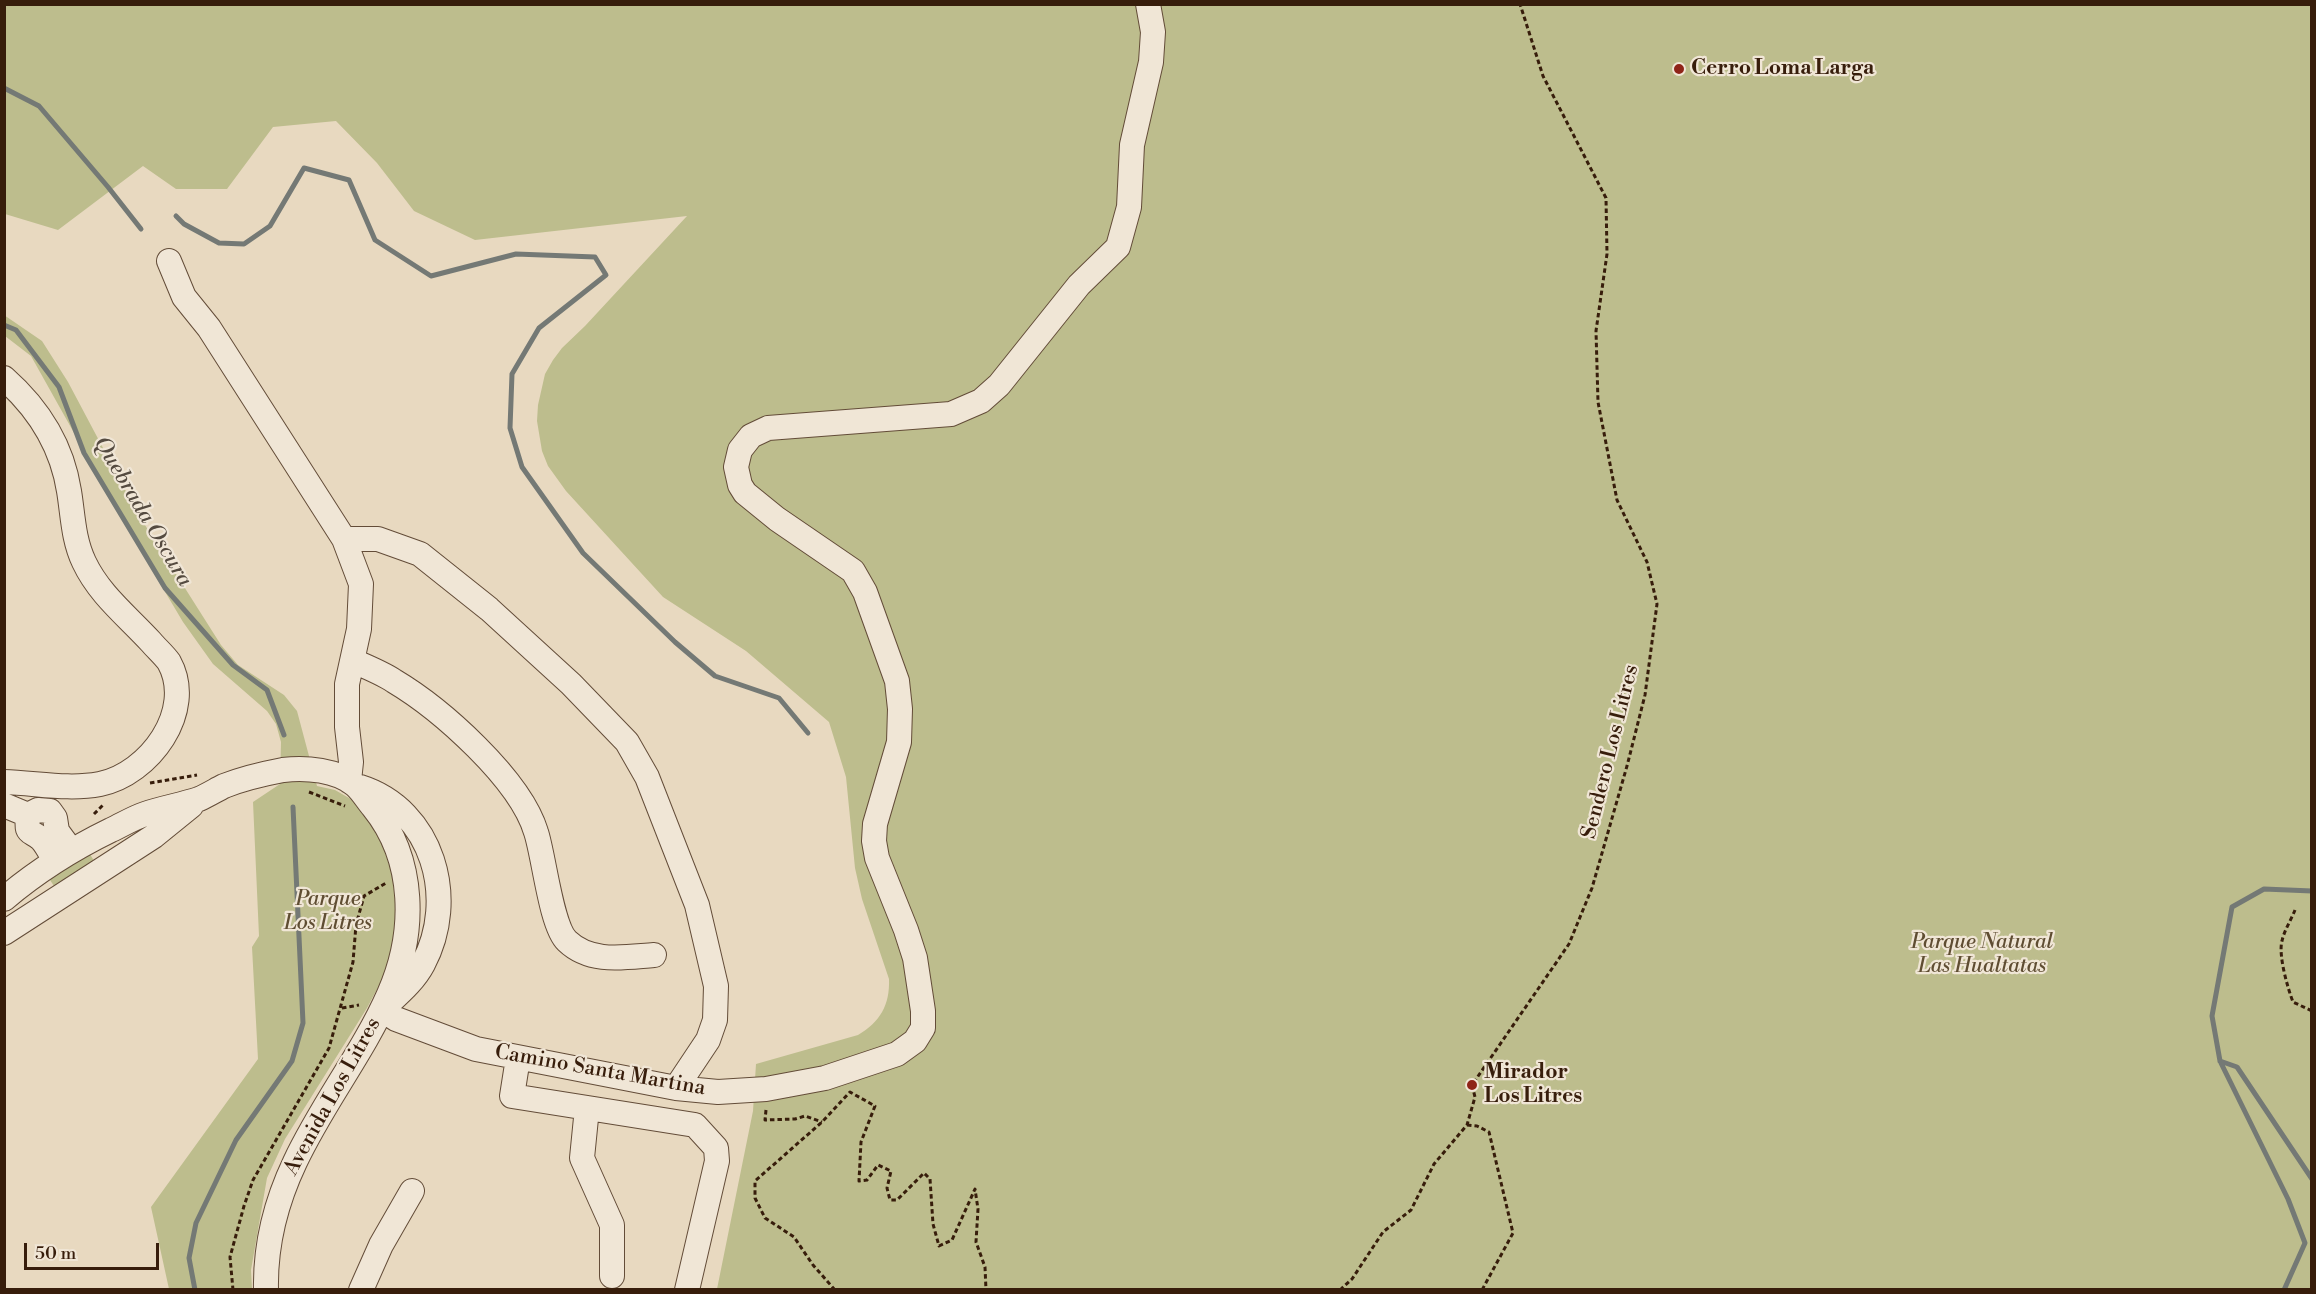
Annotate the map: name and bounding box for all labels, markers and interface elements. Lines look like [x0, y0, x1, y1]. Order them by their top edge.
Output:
place label: Cerro Loma Larga [1691, 56, 1874, 82]
marker: Cerro Loma Larga [1672, 62, 1686, 76]
water label: Quebrada Oscura [87, 432, 197, 592]
street label: Sendero Los Litres [1577, 662, 1645, 842]
park label: Parque Los Litres [284, 887, 372, 937]
park label: Parque Natural Las Hualtatas [1911, 930, 2053, 980]
street label: Avenida Los Litres [279, 1014, 387, 1180]
street label: Camino Santa Martina [493, 1040, 707, 1102]
place label: Mirador Los Litres [1484, 1060, 1582, 1110]
marker: Mirador Los Litres [1465, 1078, 1479, 1092]
scale bar [27, 1231, 162, 1269]
text: 50 m [35, 1242, 76, 1265]

